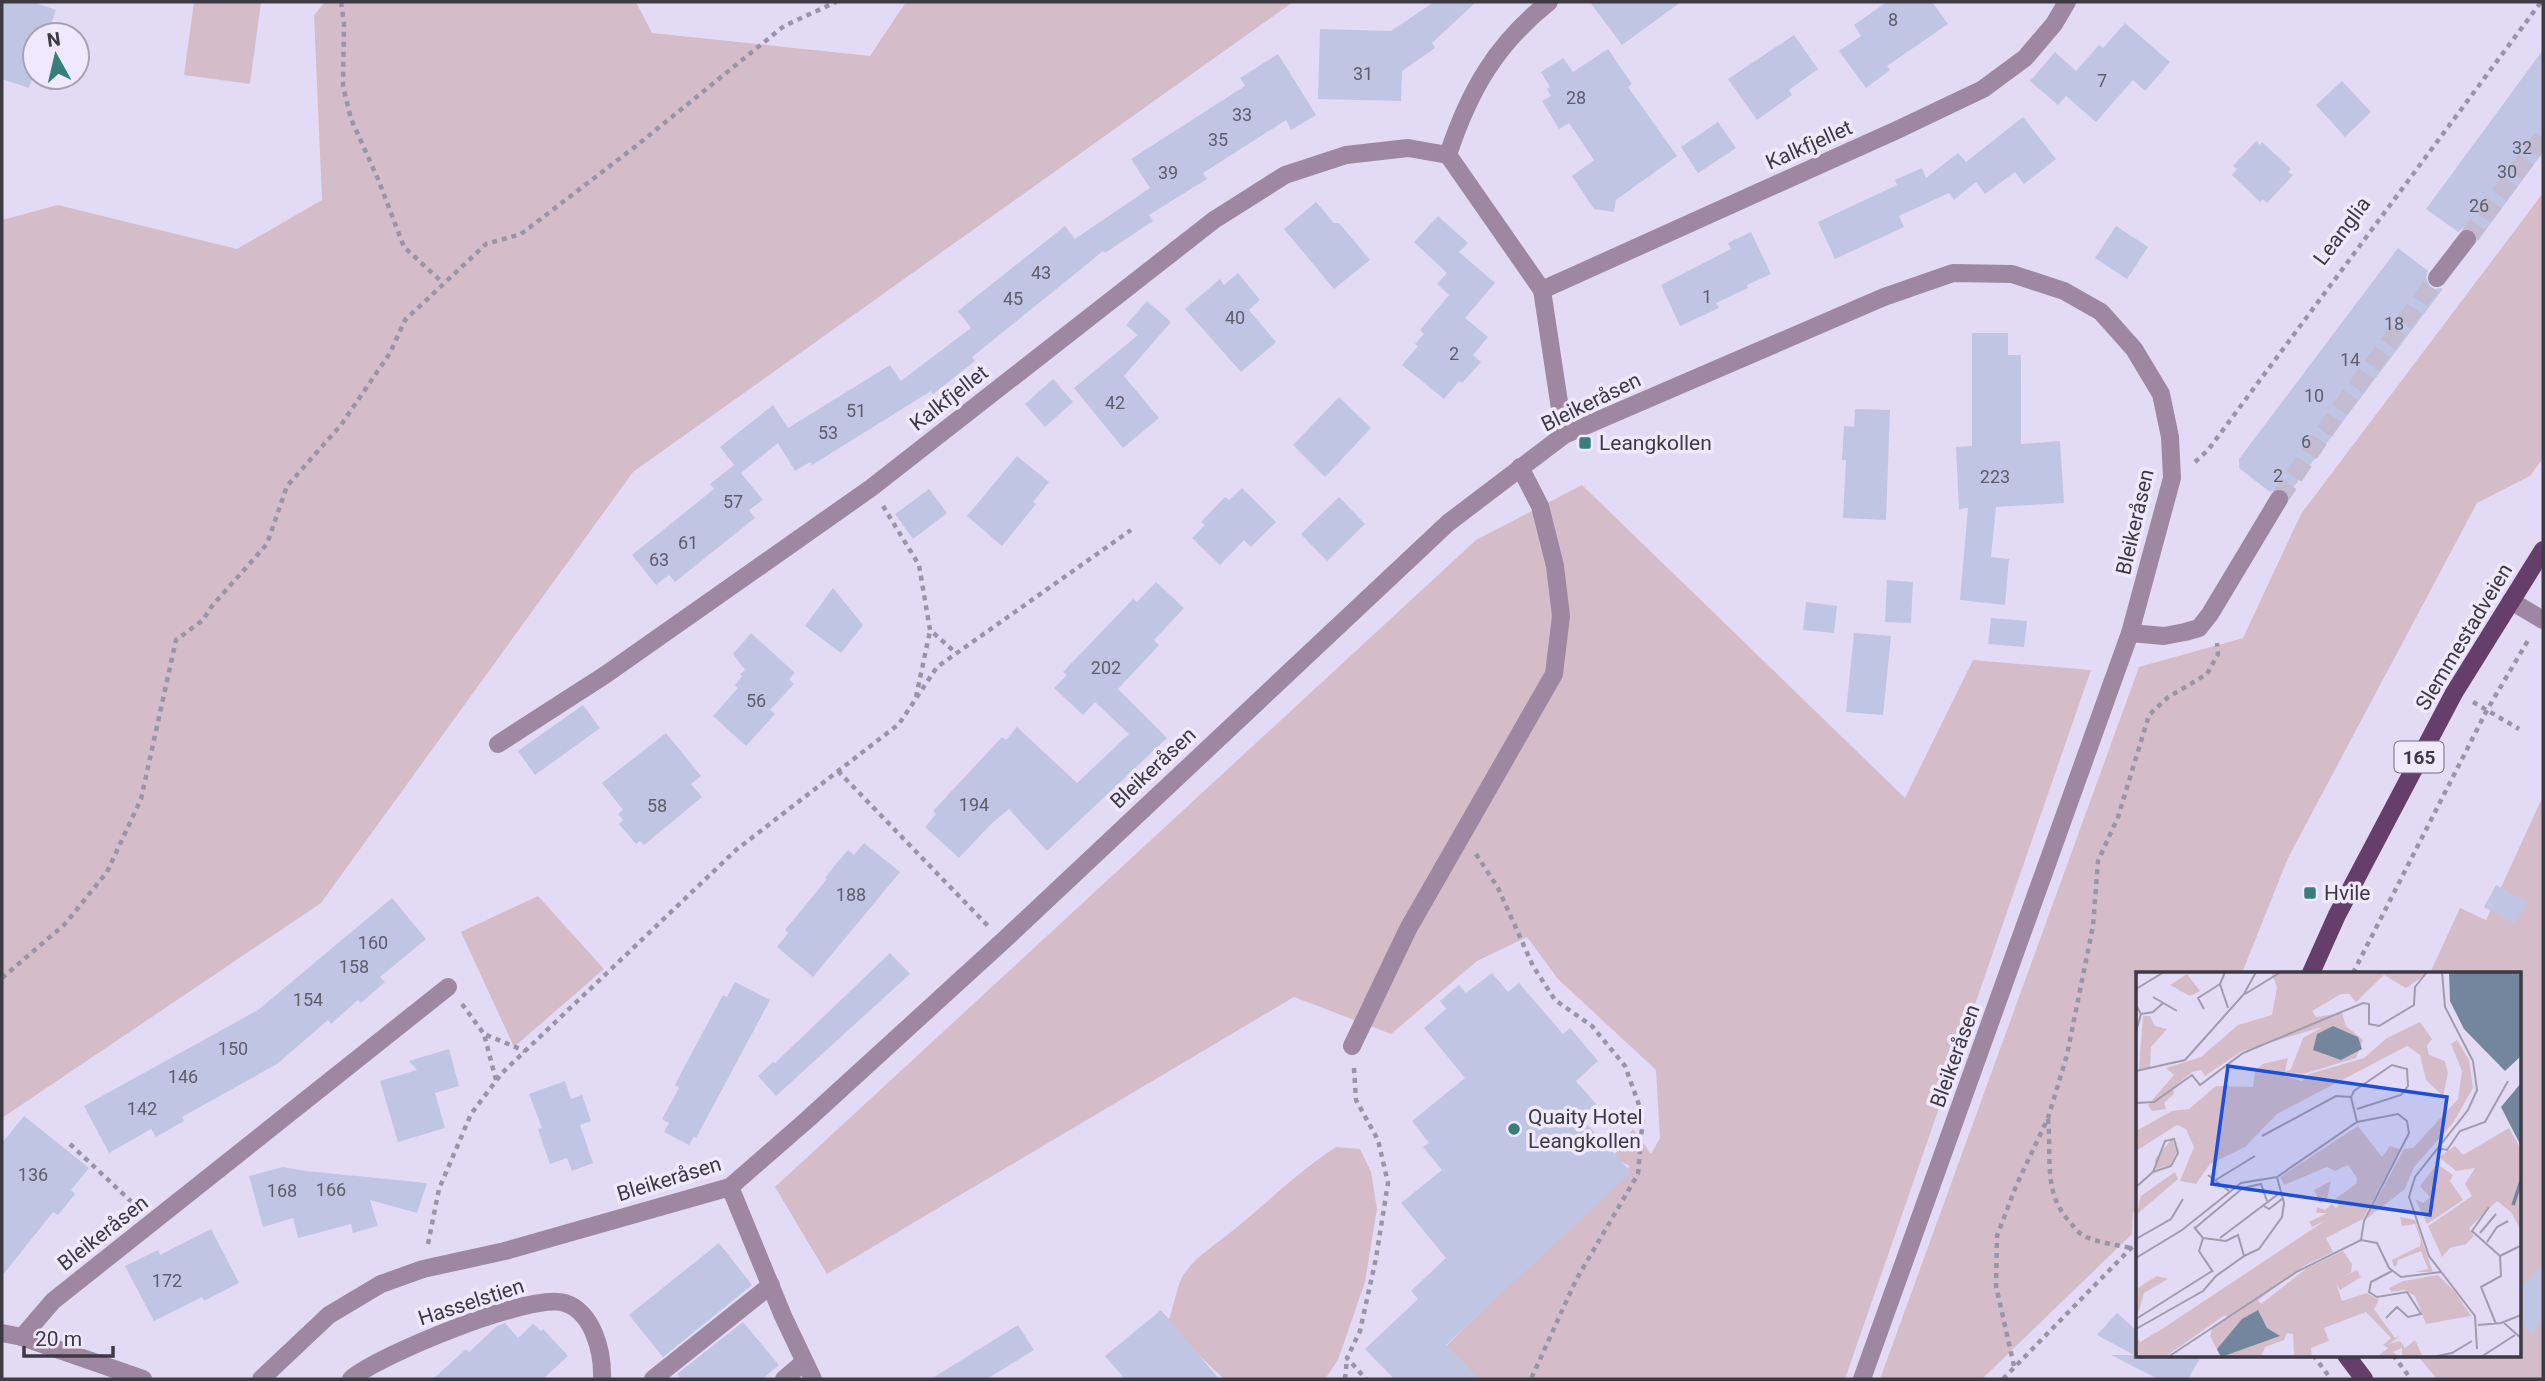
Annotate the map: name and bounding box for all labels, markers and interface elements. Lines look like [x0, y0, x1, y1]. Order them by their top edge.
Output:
house number: 8 [1888, 9, 1898, 30]
north arrow [21, 21, 91, 91]
text: N [45, 27, 62, 52]
house number: 31 [1353, 63, 1373, 84]
house number: 7 [2097, 70, 2107, 91]
house number: 28 [1566, 87, 1586, 108]
house number: 33 [1232, 104, 1252, 125]
street label: Kalkfjellet [1762, 115, 1856, 175]
house number: 35 [1208, 129, 1228, 150]
house number: 32 [2512, 137, 2532, 158]
house number: 30 [2497, 161, 2517, 182]
house number: 39 [1158, 162, 1178, 183]
street label: Leanglia [2309, 192, 2375, 270]
house number: 26 [2469, 195, 2489, 216]
house number: 43 [1031, 262, 1051, 283]
house number: 1 [1702, 286, 1712, 307]
house number: 45 [1003, 288, 1023, 309]
house number: 40 [1225, 307, 1245, 328]
house number: 18 [2384, 313, 2404, 334]
house number: 2 [1449, 343, 1459, 364]
house number: 14 [2340, 349, 2360, 370]
street label: Kalkfjellet [905, 360, 993, 436]
street label: Bleikeråsen [1537, 368, 1645, 436]
house number: 10 [2304, 385, 2324, 406]
house number: 42 [1105, 392, 1125, 413]
house number: 51 [846, 400, 866, 421]
house number: 53 [818, 422, 838, 443]
place label: Leangkollen [1599, 431, 1712, 455]
house number: 6 [2301, 431, 2311, 452]
marker: Leangkollen [1577, 435, 1593, 451]
house number: 2 [2273, 465, 2283, 486]
house number: 223 [1980, 466, 2010, 487]
street label: Bleikeråsen [2111, 467, 2159, 577]
house number: 57 [723, 491, 743, 512]
house number: 61 [678, 532, 698, 553]
house number: 63 [649, 549, 669, 570]
street label: Slemmestadveien [2411, 559, 2517, 715]
house number: 202 [1091, 657, 1121, 678]
house number: 56 [746, 690, 766, 711]
street label: Bleikeråsen [1105, 722, 1201, 814]
road number: 165 [2394, 742, 2444, 772]
house number: 194 [959, 794, 989, 815]
house number: 58 [647, 795, 667, 816]
place label: Hvile [2324, 881, 2371, 905]
house number: 188 [836, 884, 866, 905]
marker: Hvile [2302, 885, 2318, 901]
house number: 160 [358, 932, 388, 953]
house number: 158 [339, 956, 369, 977]
inset map [2136, 972, 2520, 1356]
house number: 154 [293, 989, 323, 1010]
street label: Bleikeråsen [1925, 1001, 1985, 1111]
house number: 150 [218, 1038, 248, 1059]
house number: 146 [168, 1066, 198, 1087]
house number: 142 [127, 1098, 157, 1119]
place label: Quaity Hotel Leangkollen [1528, 1105, 1643, 1153]
marker: Quaity Hotel Leangkollen [1506, 1121, 1522, 1137]
street label: Bleikeråsen [614, 1152, 724, 1206]
house number: 136 [18, 1164, 48, 1185]
house number: 166 [316, 1179, 346, 1200]
house number: 168 [267, 1180, 297, 1201]
street label: Bleikeråsen [53, 1190, 153, 1276]
house number: 172 [152, 1270, 182, 1291]
street label: Hasselstien [415, 1274, 527, 1330]
scale bar [24, 1314, 114, 1358]
text: 20 m [35, 1327, 82, 1351]

